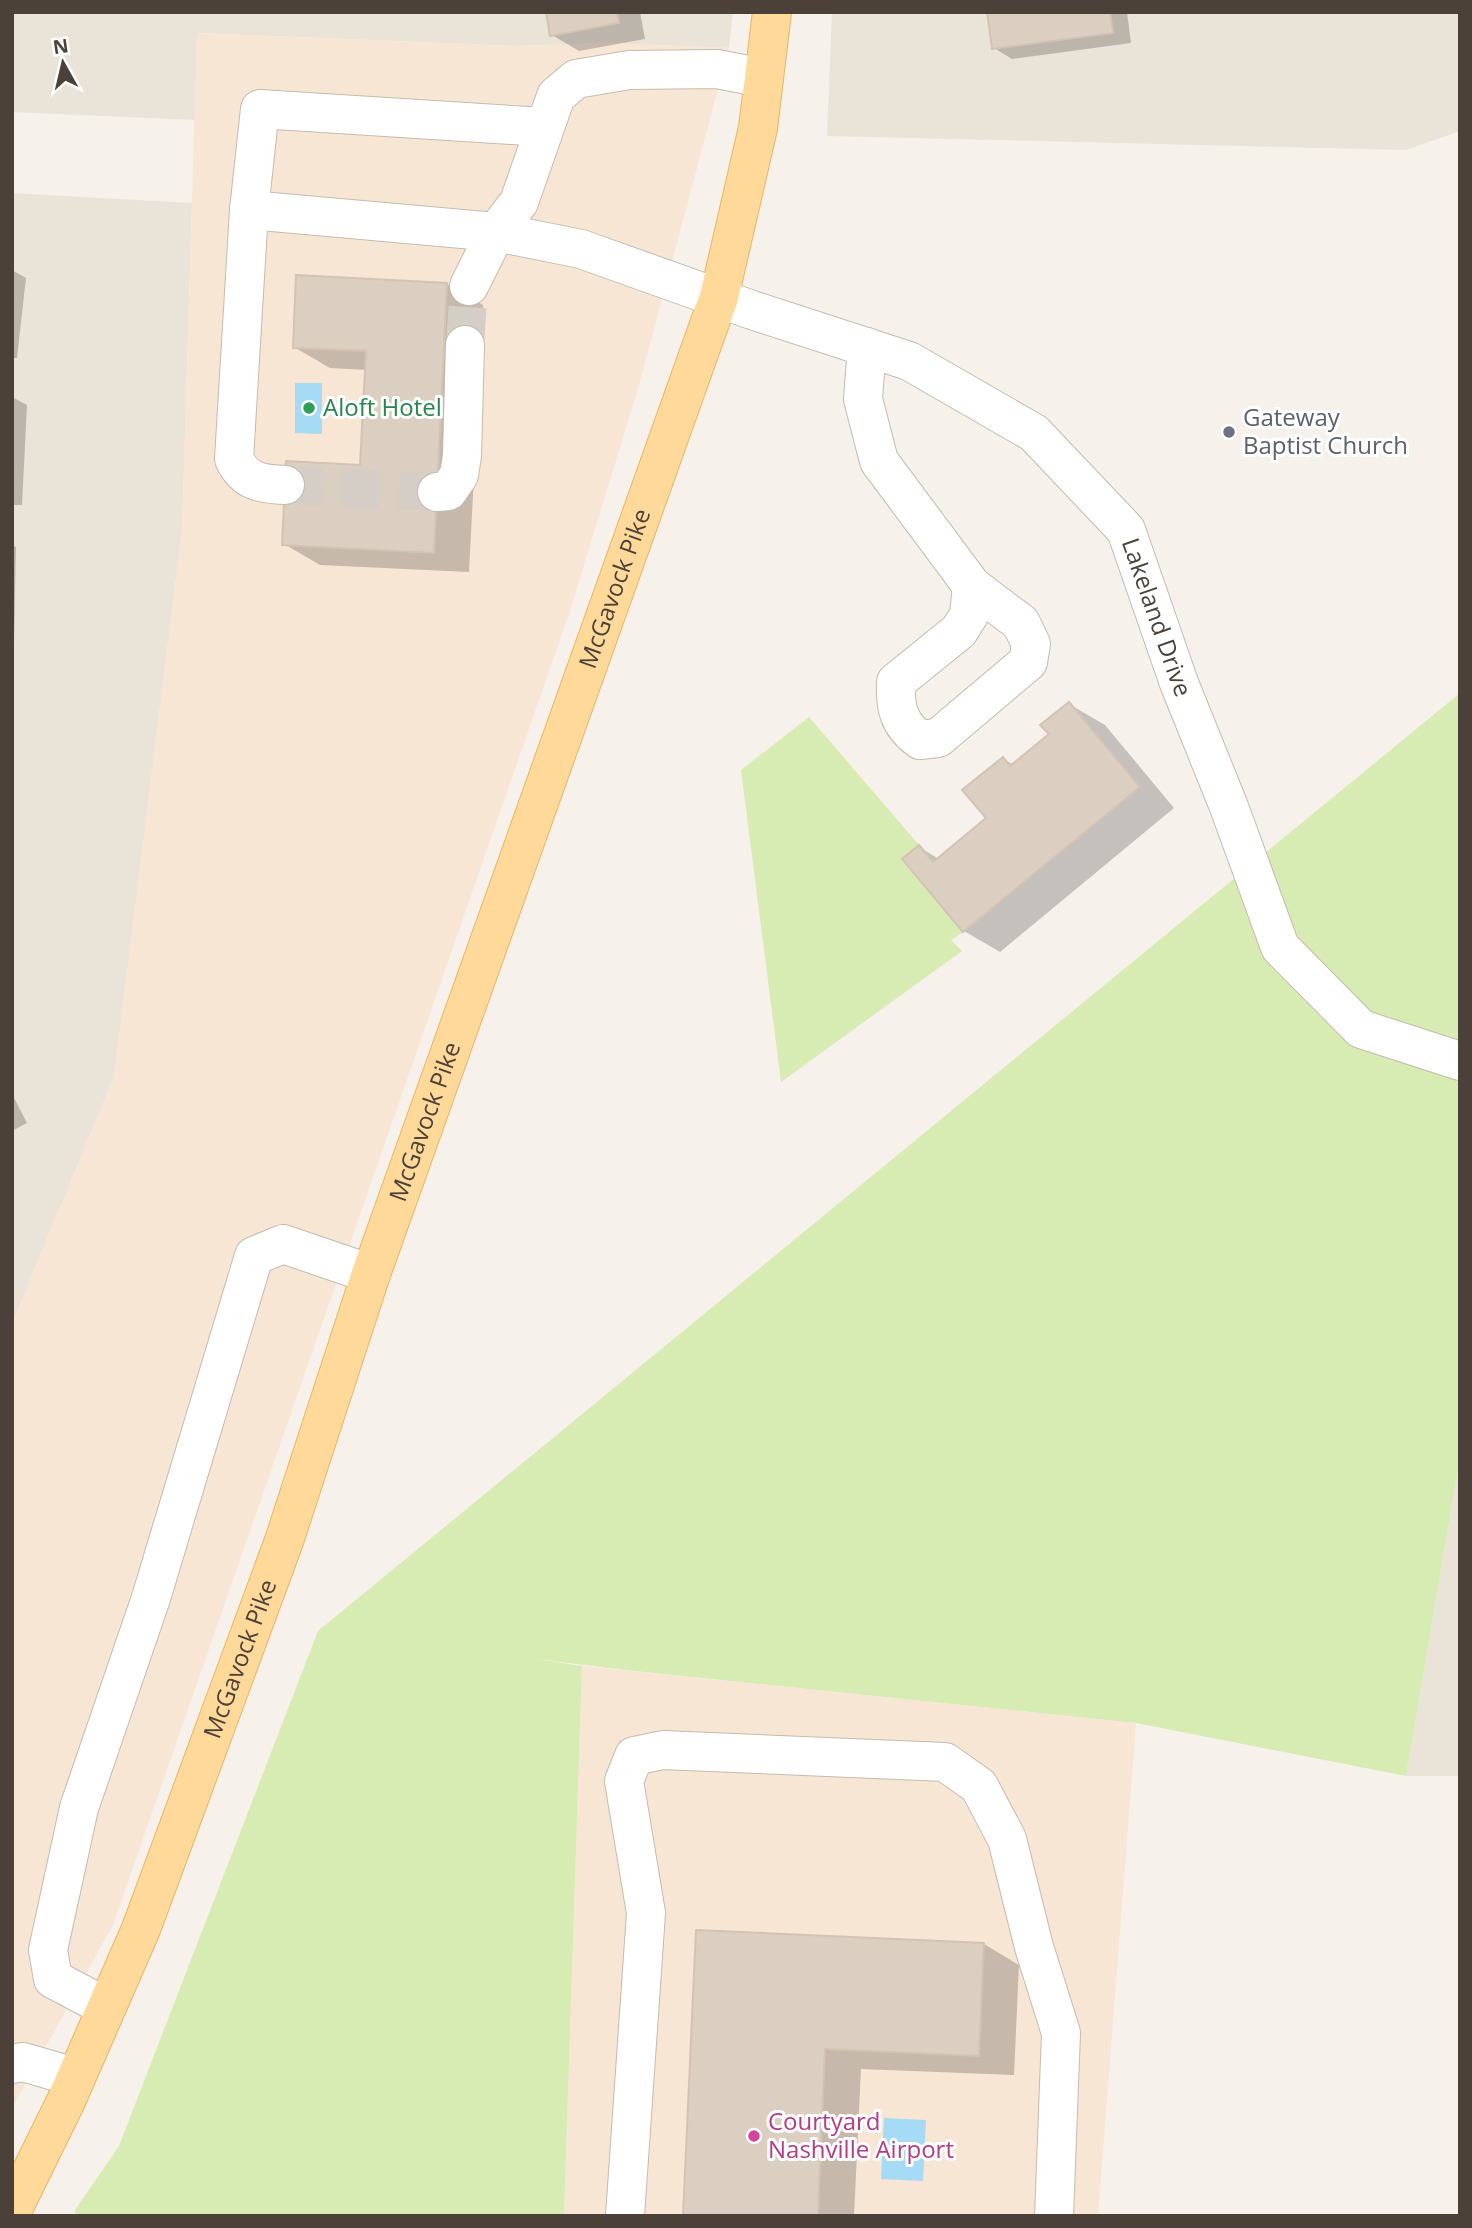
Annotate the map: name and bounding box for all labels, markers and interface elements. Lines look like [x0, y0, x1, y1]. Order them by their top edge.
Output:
north arrow [28, 28, 98, 98]
text: N [51, 32, 70, 60]
place label: Aloft Hotel [323, 390, 442, 423]
marker: Aloft Hotel [301, 400, 317, 416]
place label: Gateway Baptist Church [1243, 400, 1408, 461]
marker: Gateway Baptist Church [1221, 424, 1237, 440]
street label: McGavock Pike [570, 504, 657, 673]
street label: Lakeland Drive [1115, 533, 1201, 701]
street label: McGavock Pike [380, 1037, 467, 1206]
street label: McGavock Pike [195, 1574, 284, 1743]
place label: Courtyard Nashville Airport [768, 2104, 954, 2165]
marker: Courtyard Nashville Airport [746, 2128, 762, 2144]

